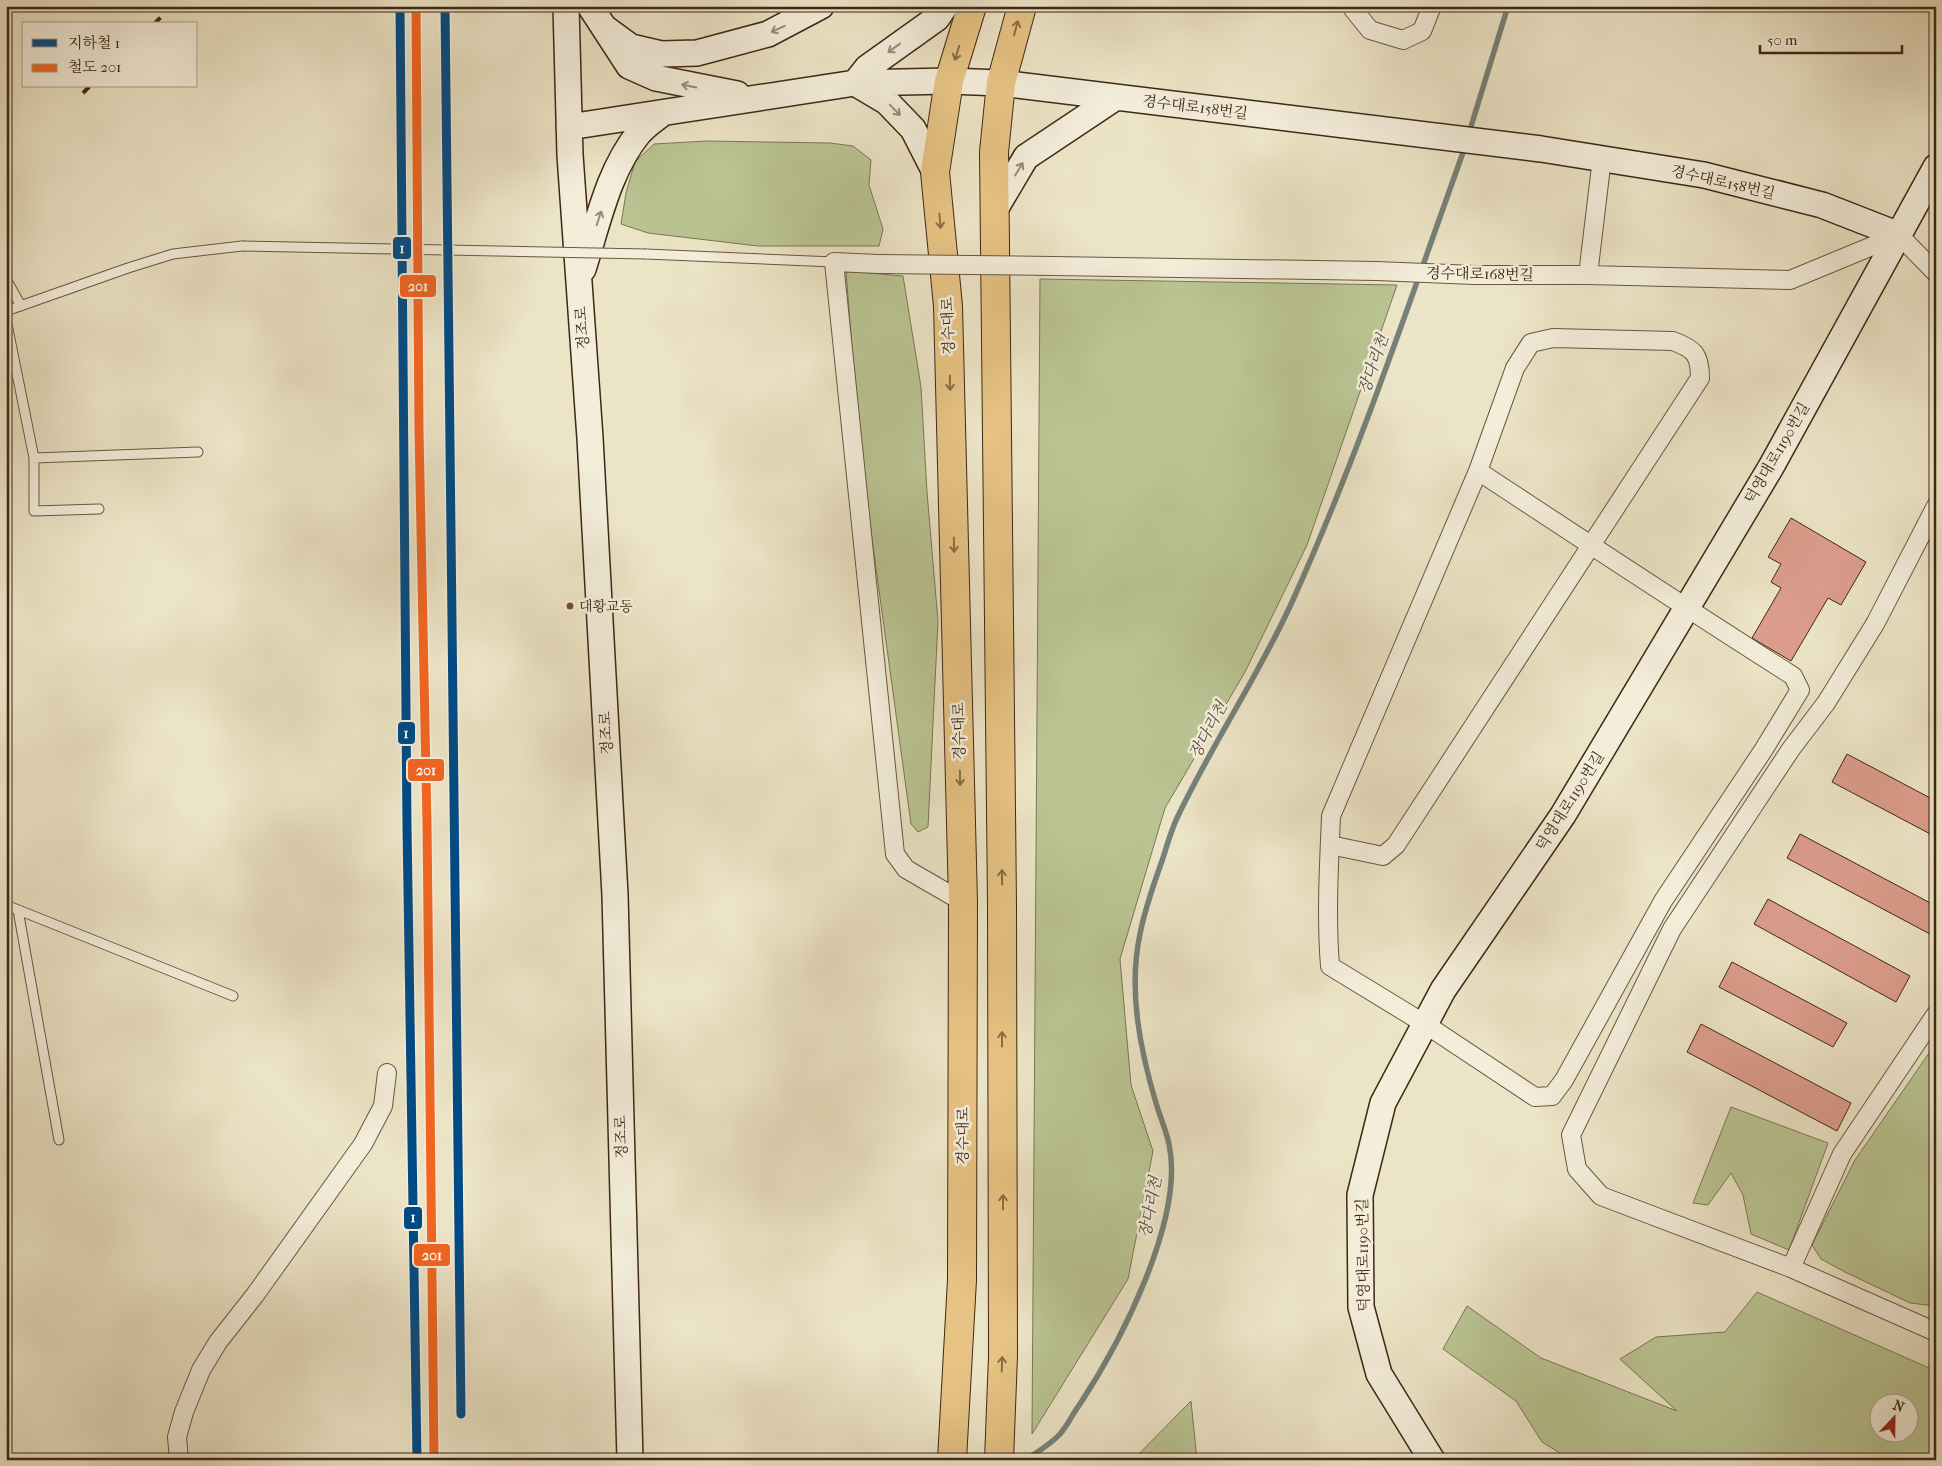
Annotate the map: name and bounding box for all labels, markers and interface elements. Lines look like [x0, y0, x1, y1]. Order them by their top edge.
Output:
one-way arrow [1012, 20, 1021, 36]
legend [22, 22, 198, 88]
scale bar [1760, 22, 1902, 54]
one-way arrow [771, 25, 786, 34]
text: 50 m [1767, 31, 1798, 49]
text: 지하철 1 [68, 34, 120, 52]
one-way arrow [888, 42, 901, 53]
one-way arrow [952, 44, 962, 60]
text: 철도 201 [68, 58, 121, 76]
one-way arrow [681, 81, 697, 90]
street label: 경수대로158번길 [1141, 92, 1249, 122]
one-way arrow [889, 104, 901, 116]
street label: 경수대로158번길 [1669, 161, 1777, 203]
one-way arrow [1015, 162, 1025, 176]
one-way arrow [595, 211, 604, 227]
one-way arrow [935, 212, 945, 228]
line badge: 1 [392, 236, 412, 260]
text: 1 [400, 240, 405, 257]
street label: 경수대로168번길 [1426, 264, 1534, 284]
line badge: 201 [399, 274, 437, 298]
text: 201 [408, 278, 428, 295]
street label: 경수대로 [938, 296, 958, 355]
street label: 정조로 [571, 305, 592, 350]
water label: 장다리천 [1354, 330, 1393, 396]
one-way arrow [945, 374, 955, 390]
street label: 덕영대로1190번길 [1741, 399, 1813, 507]
one-way arrow [949, 536, 959, 553]
place label: 대황교동 [579, 598, 634, 615]
marker: 대황교동 [565, 601, 575, 611]
water label: 장다리천 [1185, 697, 1232, 762]
street label: 경수대로 [949, 701, 969, 760]
street label: 정조로 [596, 710, 616, 755]
line badge: 1 [397, 721, 416, 745]
text: 1 [404, 725, 409, 742]
street label: 덕영대로1190번길 [1532, 748, 1608, 854]
line badge: 201 [407, 758, 445, 782]
text: 201 [416, 762, 436, 779]
one-way arrow [955, 769, 965, 785]
one-way arrow [997, 869, 1007, 886]
one-way arrow [997, 1032, 1007, 1048]
street label: 경수대로 [954, 1107, 972, 1165]
street label: 정조로 [611, 1114, 631, 1159]
water label: 장다리천 [1135, 1173, 1166, 1239]
one-way arrow [998, 1194, 1008, 1210]
street label: 덕영대로1190번길 [1353, 1198, 1373, 1312]
line badge: 1 [403, 1206, 423, 1230]
text: 1 [411, 1209, 416, 1226]
line badge: 201 [413, 1243, 451, 1267]
text: 201 [422, 1247, 442, 1264]
one-way arrow [998, 1357, 1007, 1373]
north arrow [1870, 1394, 1920, 1444]
text: N [1891, 1397, 1907, 1416]

